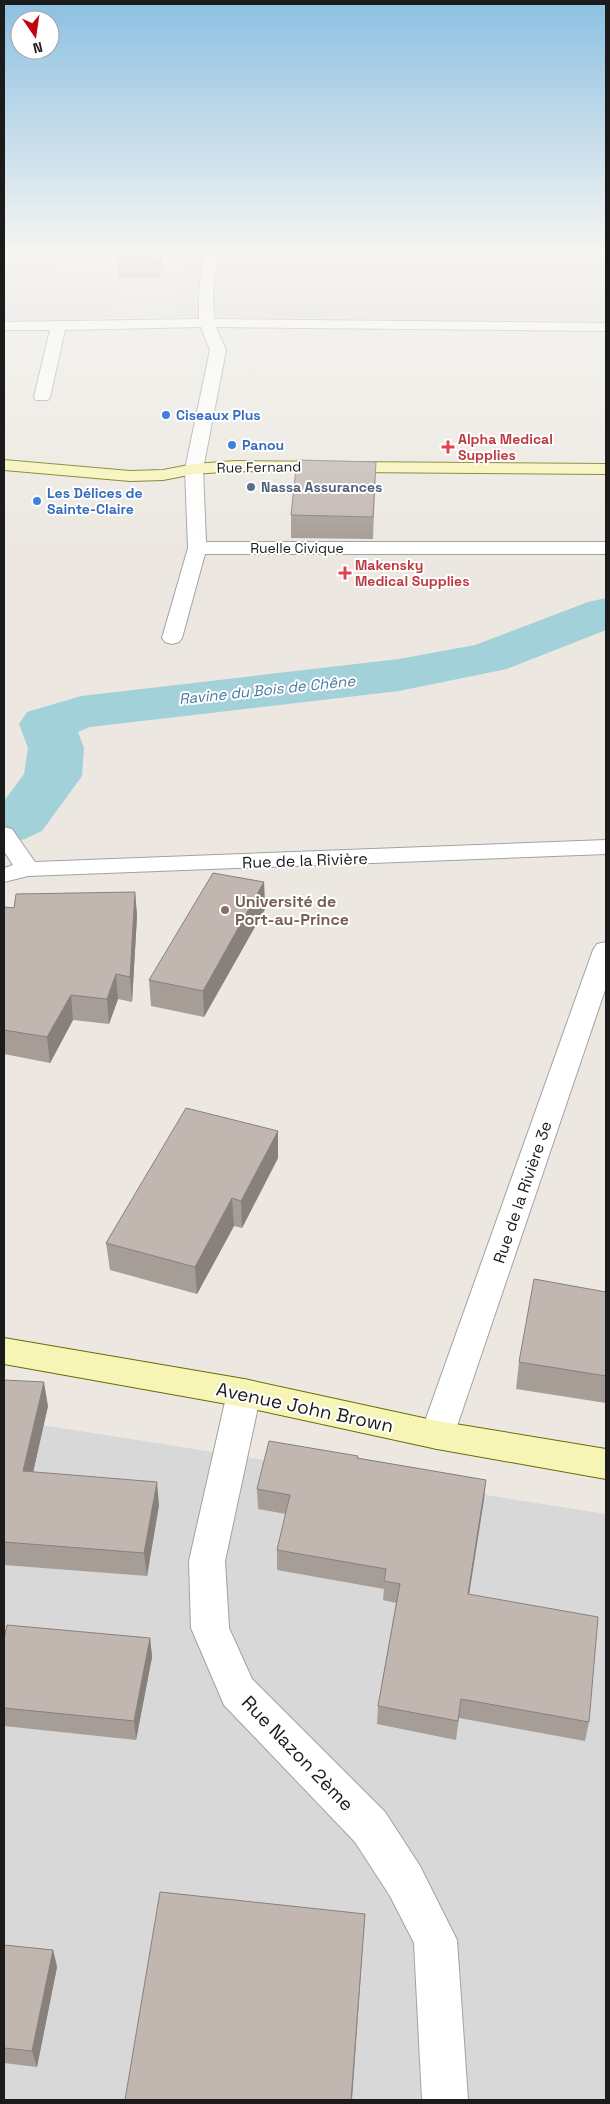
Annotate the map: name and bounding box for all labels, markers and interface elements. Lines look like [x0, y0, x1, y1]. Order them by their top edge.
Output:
north arrow [10, 10, 60, 60]
text: N [31, 38, 45, 57]
place label: Ciseaux Plus [176, 406, 261, 424]
marker: Ciseaux Plus [160, 409, 172, 421]
place label: Alpha Medical Supplies [458, 430, 553, 464]
place label: Panou [242, 436, 284, 454]
marker: Panou [226, 439, 238, 451]
marker: Alpha Medical Supplies [442, 441, 454, 453]
street label: Rue Fernand [217, 457, 301, 477]
place label: Nassa Assurances [261, 478, 382, 496]
marker: Nassa Assurances [245, 481, 257, 493]
place label: Les Délices de Sainte-Claire [47, 484, 143, 518]
marker: Les Délices de Sainte-Claire [31, 495, 43, 507]
street label: Ruelle Civique [250, 539, 344, 557]
place label: Makensky Medical Supplies [355, 556, 470, 590]
marker: Makensky Medical Supplies [339, 567, 351, 579]
water label: Ravine du Bois de Chêne [178, 671, 357, 708]
street label: Rue de la Rivière [242, 848, 368, 873]
place label: Université de Port-au-Prince [235, 891, 349, 930]
marker: Université de Port-au-Prince [219, 904, 231, 916]
street label: Rue de la Rivière 3e [488, 1118, 557, 1266]
street label: Avenue John Brown [214, 1376, 396, 1438]
street label: Rue Nazon 2ème [236, 1690, 359, 1816]

